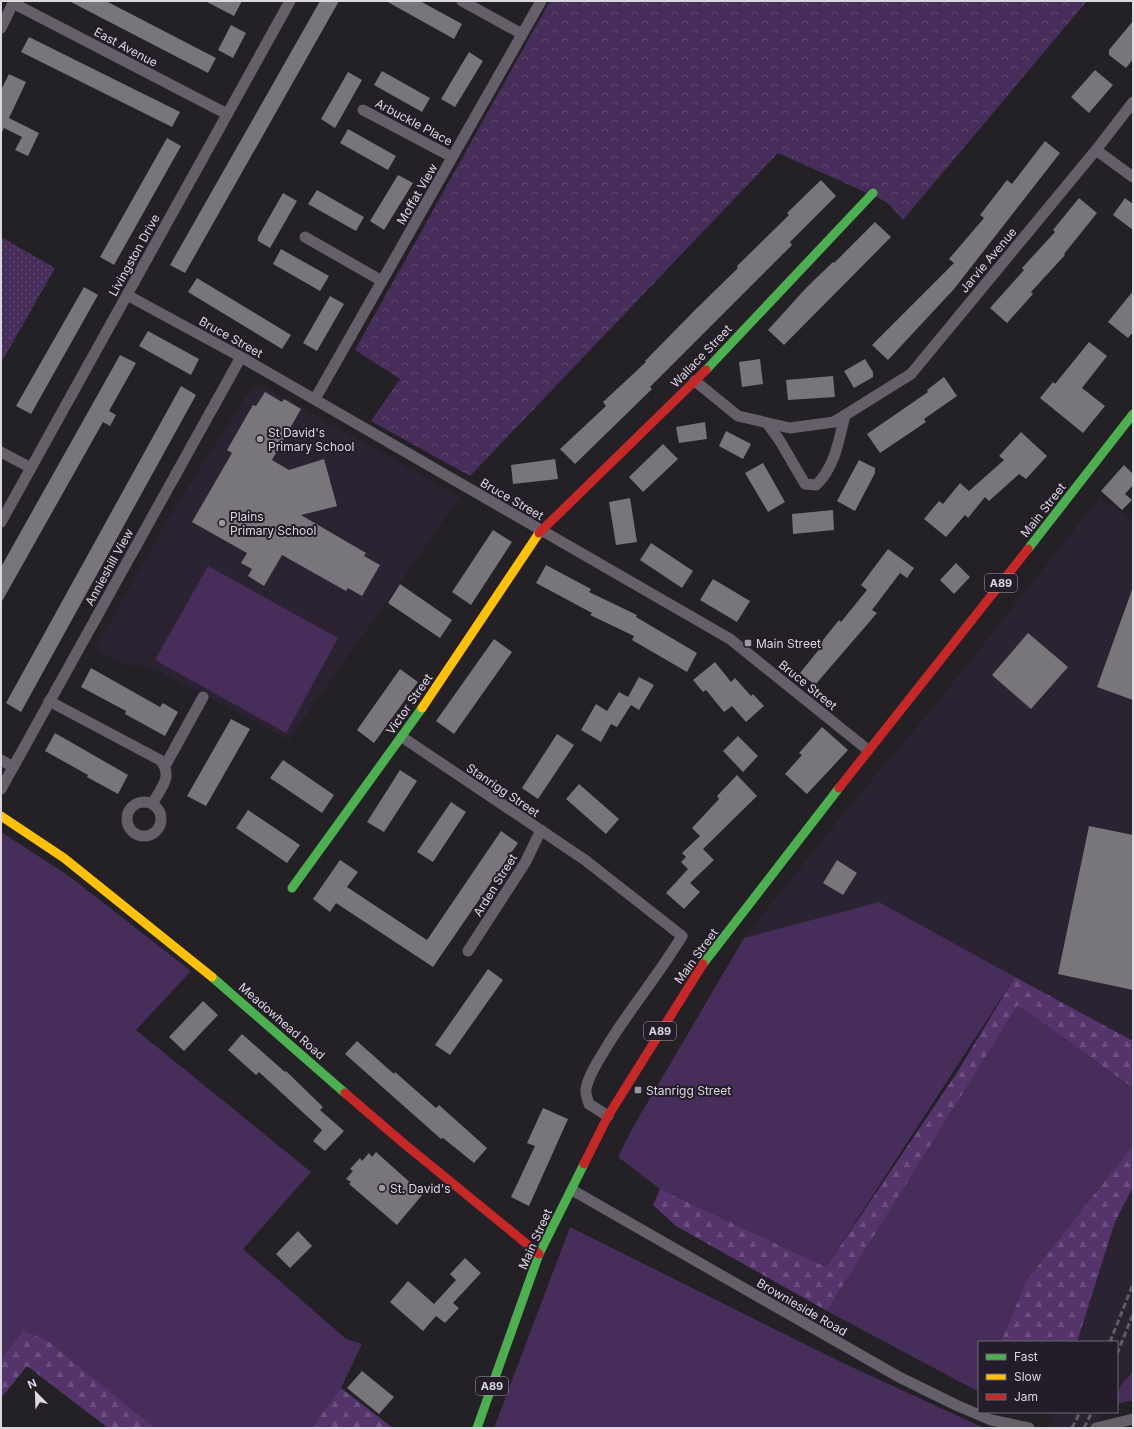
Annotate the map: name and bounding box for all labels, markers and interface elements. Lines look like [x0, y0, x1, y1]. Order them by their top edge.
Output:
street label: East Avenue [92, 24, 160, 70]
street label: Arbuckle Place [373, 95, 455, 149]
street label: Moffat View [393, 161, 441, 227]
street label: Livingston Drive [105, 211, 163, 299]
street label: Jarvie Avenue [956, 224, 1020, 296]
street label: Bruce Street [197, 313, 266, 361]
street label: Wallace Street [667, 321, 735, 391]
place label: St David's Primary School [268, 425, 354, 454]
marker: St David's Primary School [255, 434, 265, 444]
street label: Bruce Street [478, 475, 546, 523]
street label: Main Street [1017, 480, 1069, 540]
place label: Plains Primary School [230, 509, 316, 538]
marker: Plains Primary School [217, 518, 227, 528]
street label: Annieshill View [82, 526, 136, 608]
road number: A89 [985, 574, 1017, 592]
place label: Main Street [756, 636, 821, 651]
marker: Main Street [743, 638, 753, 648]
street label: Bruce Street [776, 657, 840, 713]
street label: Victor Street [383, 671, 435, 737]
street label: Stanrigg Street [464, 760, 543, 820]
street label: Arden Street [470, 851, 520, 919]
street label: Main Street [671, 925, 721, 987]
street label: Meadowhead Road [236, 979, 328, 1063]
road number: A89 [644, 1022, 676, 1040]
place label: Stanrigg Street [646, 1083, 731, 1098]
marker: Stanrigg Street [633, 1085, 643, 1095]
place label: St. David's [390, 1181, 451, 1196]
marker: St. David's [377, 1183, 387, 1193]
street label: Main Street [515, 1206, 555, 1272]
street label: Brownieside Road [754, 1275, 850, 1339]
legend [978, 1341, 1118, 1413]
text: Fast [1014, 1349, 1038, 1364]
text: Slow [1014, 1369, 1042, 1384]
north arrow [16, 1373, 56, 1413]
text: N [25, 1376, 39, 1392]
road number: A89 [476, 1377, 508, 1395]
text: Jam [1014, 1389, 1038, 1404]

